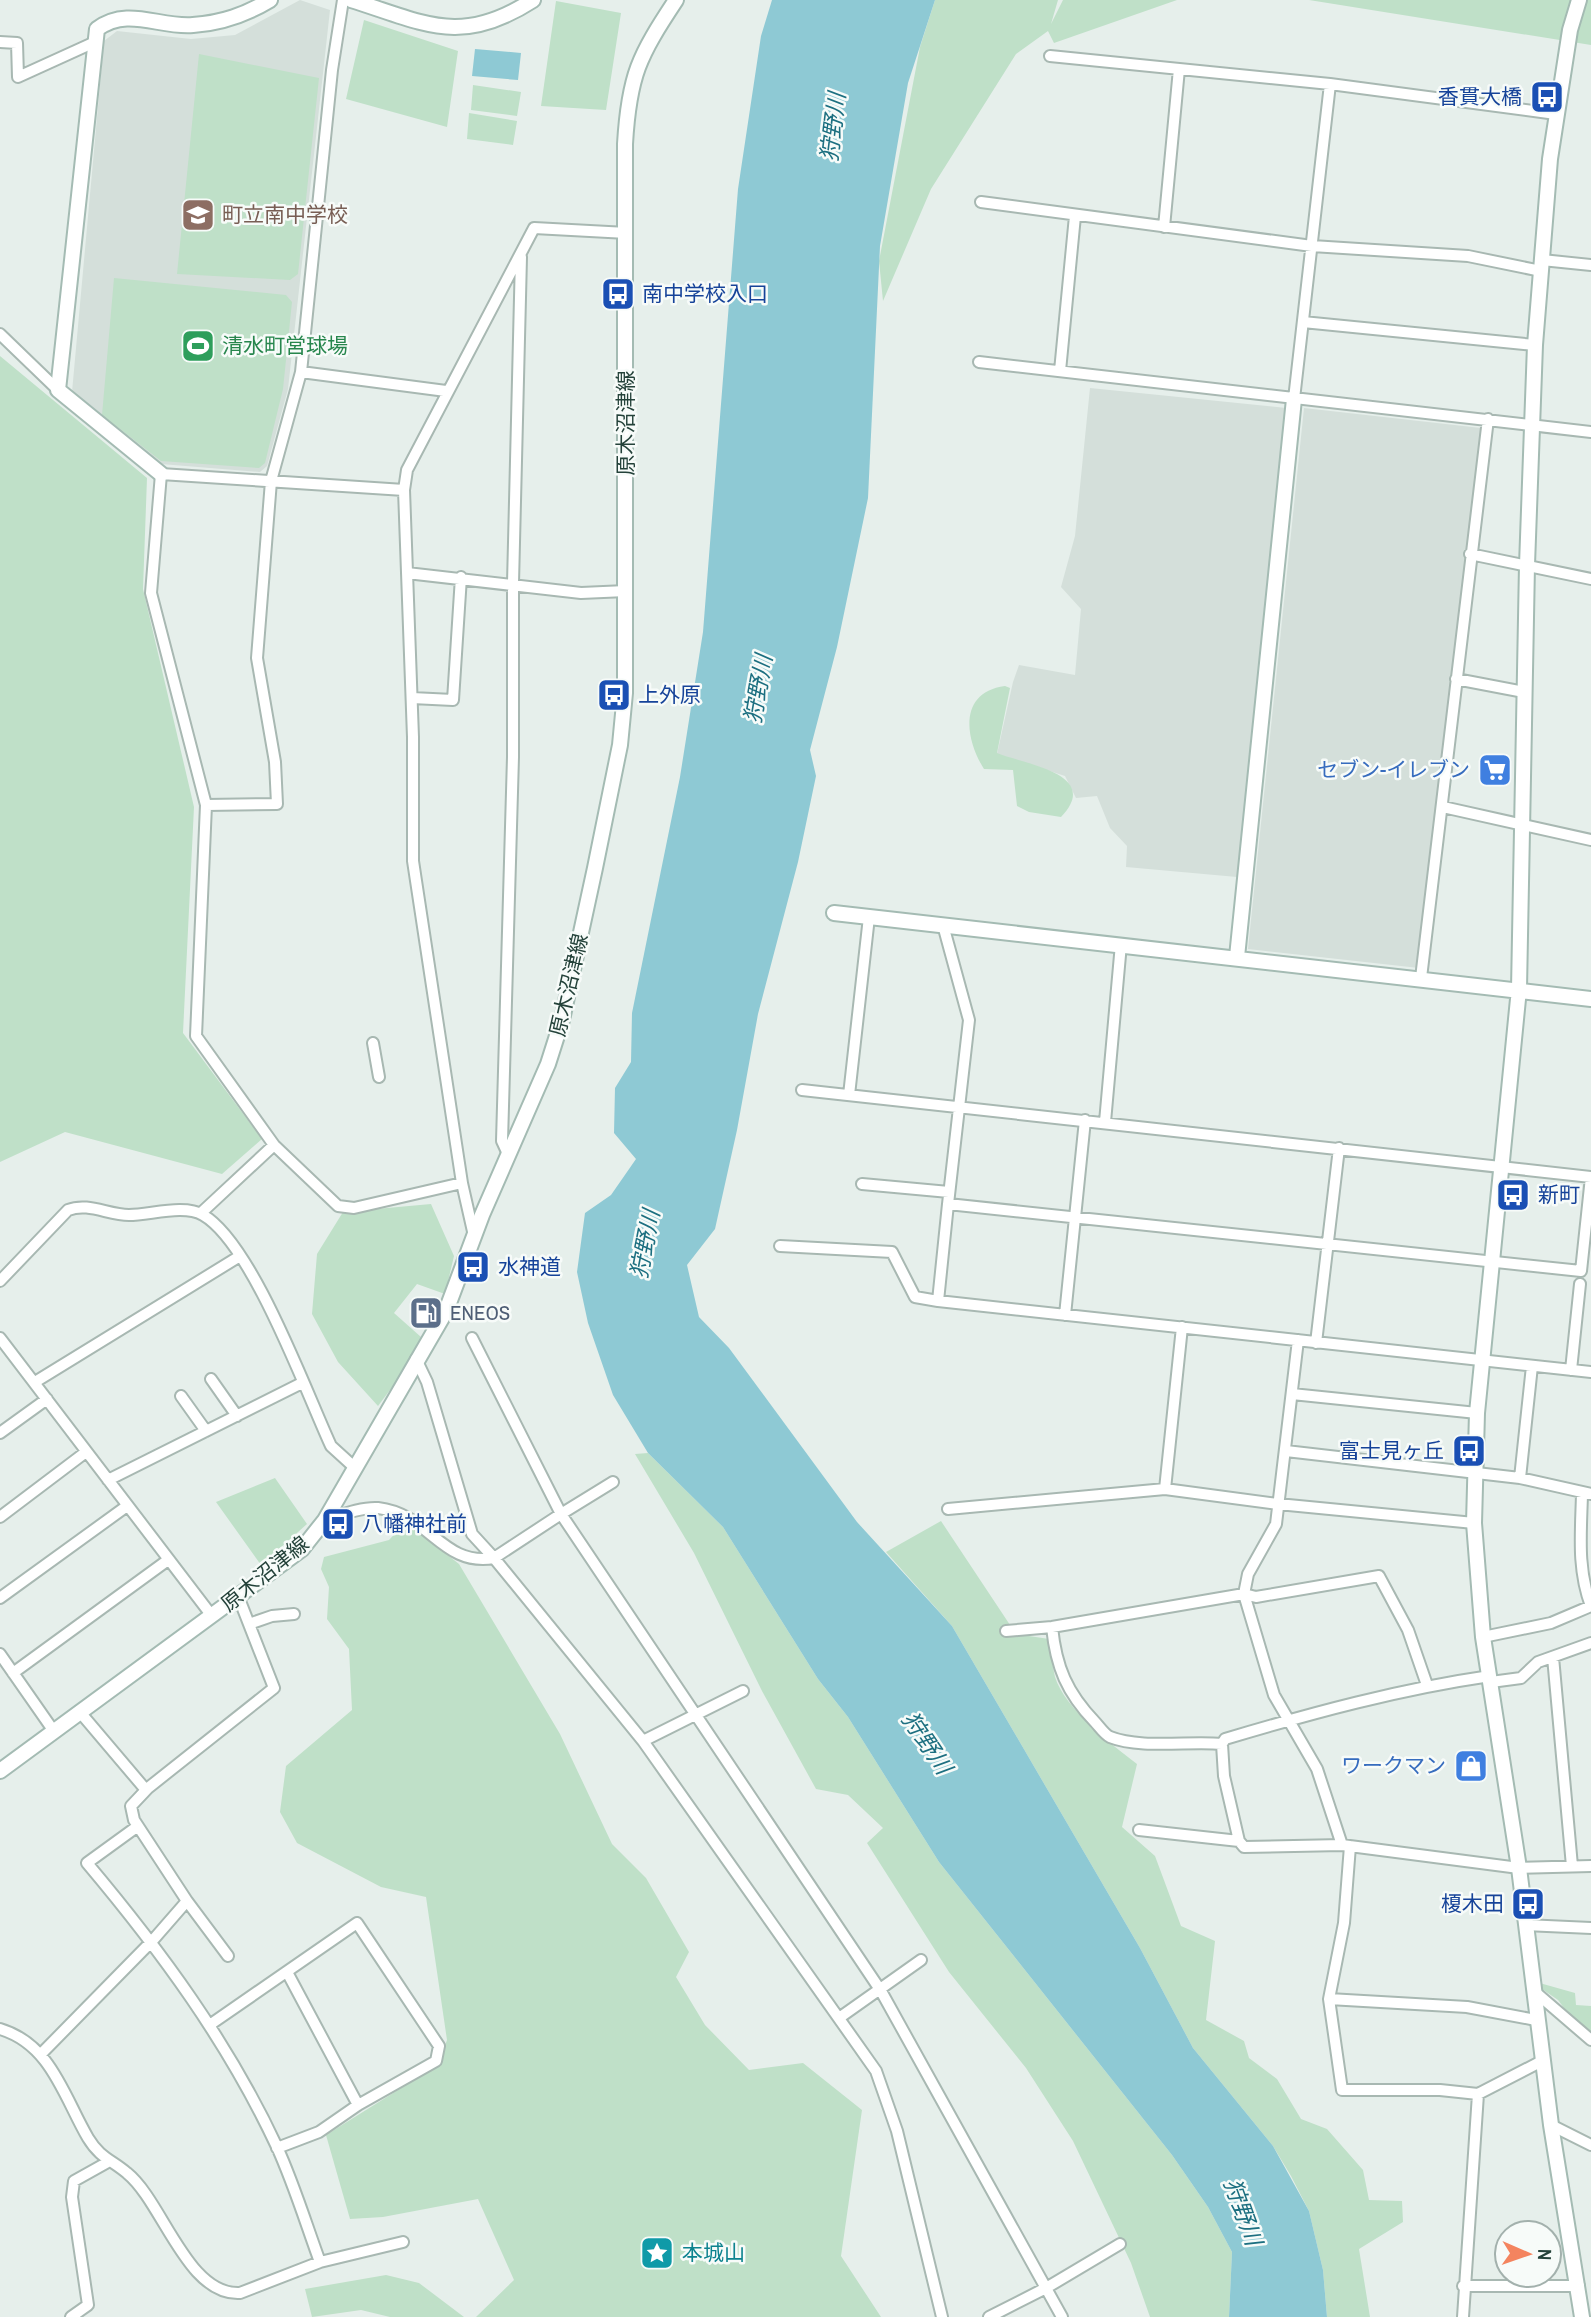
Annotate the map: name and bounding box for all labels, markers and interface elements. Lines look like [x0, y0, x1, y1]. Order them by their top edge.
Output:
bus stop icon: 香貫大橋 [1528, 78, 1566, 116]
place label: 香貫大橋 [1438, 82, 1522, 111]
water label: 狩野川 [813, 88, 852, 163]
school or university icon: 町立南中学校 [179, 196, 217, 234]
place label: 町立南中学校 [222, 200, 348, 229]
bus stop icon: 南中学校入口 [599, 275, 637, 313]
place label: 南中学校入口 [642, 279, 768, 308]
sports icon: 清水町営球場 [179, 327, 217, 365]
place label: 清水町営球場 [222, 331, 348, 360]
street label: 原木沼津線 [611, 371, 640, 476]
water label: 狩野川 [736, 649, 779, 726]
bus stop icon: 上外原 [595, 676, 633, 714]
place label: 上外原 [638, 680, 701, 709]
supermarket icon: セブン-イレブン [1476, 751, 1514, 789]
place label: セブン-イレブン [1317, 755, 1470, 784]
street label: 原木沼津線 [543, 930, 594, 1039]
bus stop icon: 新町 [1494, 1176, 1532, 1214]
place label: 新町 [1538, 1180, 1580, 1209]
water label: 狩野川 [623, 1204, 667, 1281]
bus stop icon: 水神道 [454, 1248, 492, 1286]
place label: 水神道 [498, 1252, 561, 1281]
fuel station icon: ENEOS [407, 1294, 445, 1332]
place label: ENEOS [450, 1298, 510, 1327]
bus stop icon: 富士見ヶ丘 [1450, 1432, 1488, 1470]
place label: 富士見ヶ丘 [1339, 1436, 1444, 1465]
bus stop icon: 八幡神社前 [319, 1505, 357, 1543]
place label: 八幡神社前 [362, 1509, 467, 1538]
street label: 原木沼津線 [215, 1529, 315, 1618]
water label: 狩野川 [895, 1705, 961, 1782]
shop icon: ワークマン [1452, 1747, 1490, 1785]
place label: ワークマン [1341, 1751, 1446, 1780]
bus stop icon: 榎木田 [1509, 1885, 1547, 1923]
place label: 榎木田 [1441, 1889, 1504, 1918]
water label: 狩野川 [1217, 2174, 1271, 2252]
north arrow [1493, 2219, 1563, 2289]
place icon: 本城山 [638, 2234, 676, 2272]
place label: 本城山 [682, 2238, 745, 2267]
text: N [1532, 2249, 1558, 2261]

